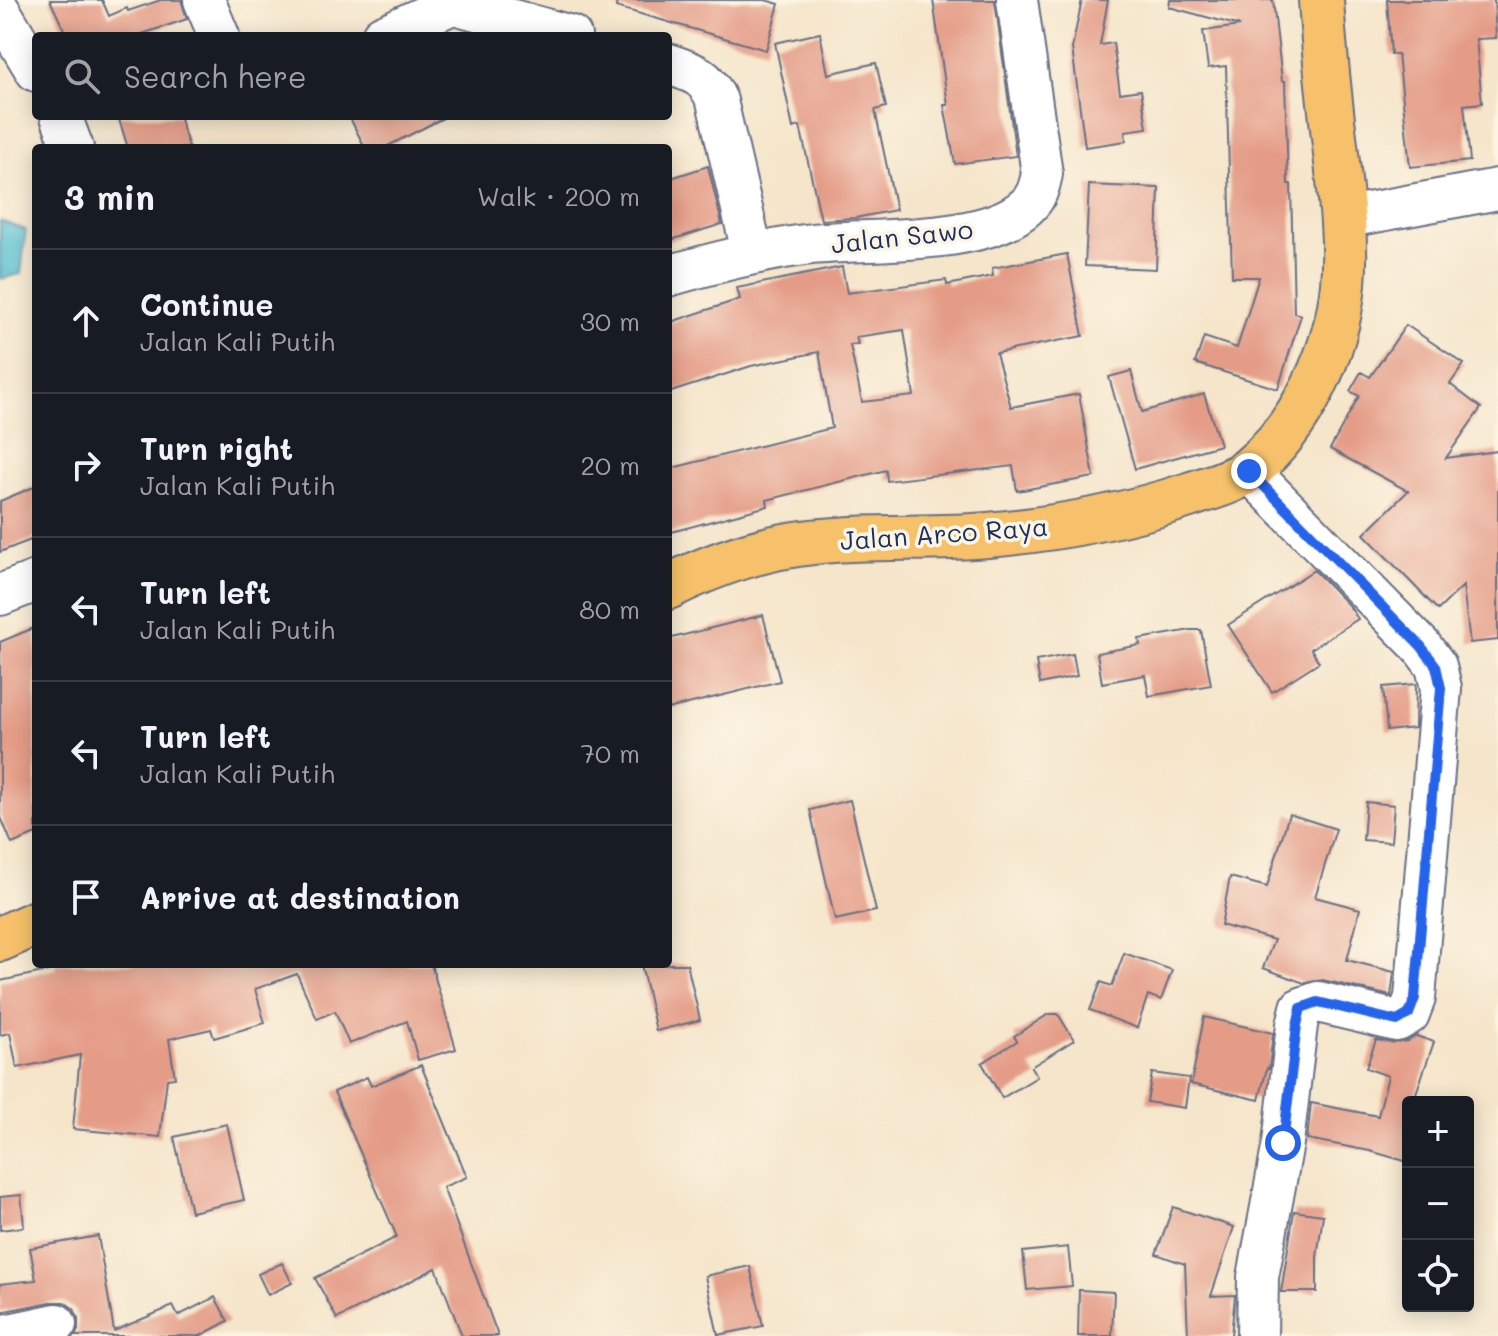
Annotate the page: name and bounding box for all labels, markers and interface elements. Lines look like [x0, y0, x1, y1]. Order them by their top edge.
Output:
search box [32, 32, 672, 120]
icon: search [60, 54, 104, 98]
text: Search here [124, 56, 307, 96]
text: 3 min [64, 174, 155, 219]
text: Walk · 200 m [477, 179, 640, 213]
street label: Jalan Sawo [829, 212, 975, 260]
text: Continue [140, 284, 273, 324]
icon: ahead [64, 299, 108, 343]
text: 30 m [580, 304, 640, 338]
text: Jalan Kali Putih [140, 324, 335, 358]
text: Turn right [140, 428, 293, 468]
icon: right [64, 443, 108, 487]
text: 20 m [580, 448, 640, 482]
route end [1231, 453, 1267, 489]
text: Jalan Kali Putih [140, 468, 335, 502]
street label: Jalan Arco Raya [839, 509, 1049, 557]
text: Turn left [140, 572, 271, 612]
icon: left [64, 587, 108, 631]
text: 80 m [579, 592, 640, 626]
text: Jalan Kali Putih [140, 612, 335, 646]
text: Turn left [140, 716, 271, 756]
icon: left [64, 731, 108, 775]
text: 70 m [580, 736, 640, 770]
text: Jalan Kali Putih [140, 756, 335, 790]
icon: arrive [64, 875, 108, 919]
text: Arrive at destination [140, 877, 460, 917]
map controls [1402, 1096, 1474, 1312]
button: + [1402, 1096, 1474, 1168]
route start [1265, 1125, 1301, 1161]
button: − [1402, 1168, 1474, 1240]
button: locate [1402, 1240, 1474, 1312]

